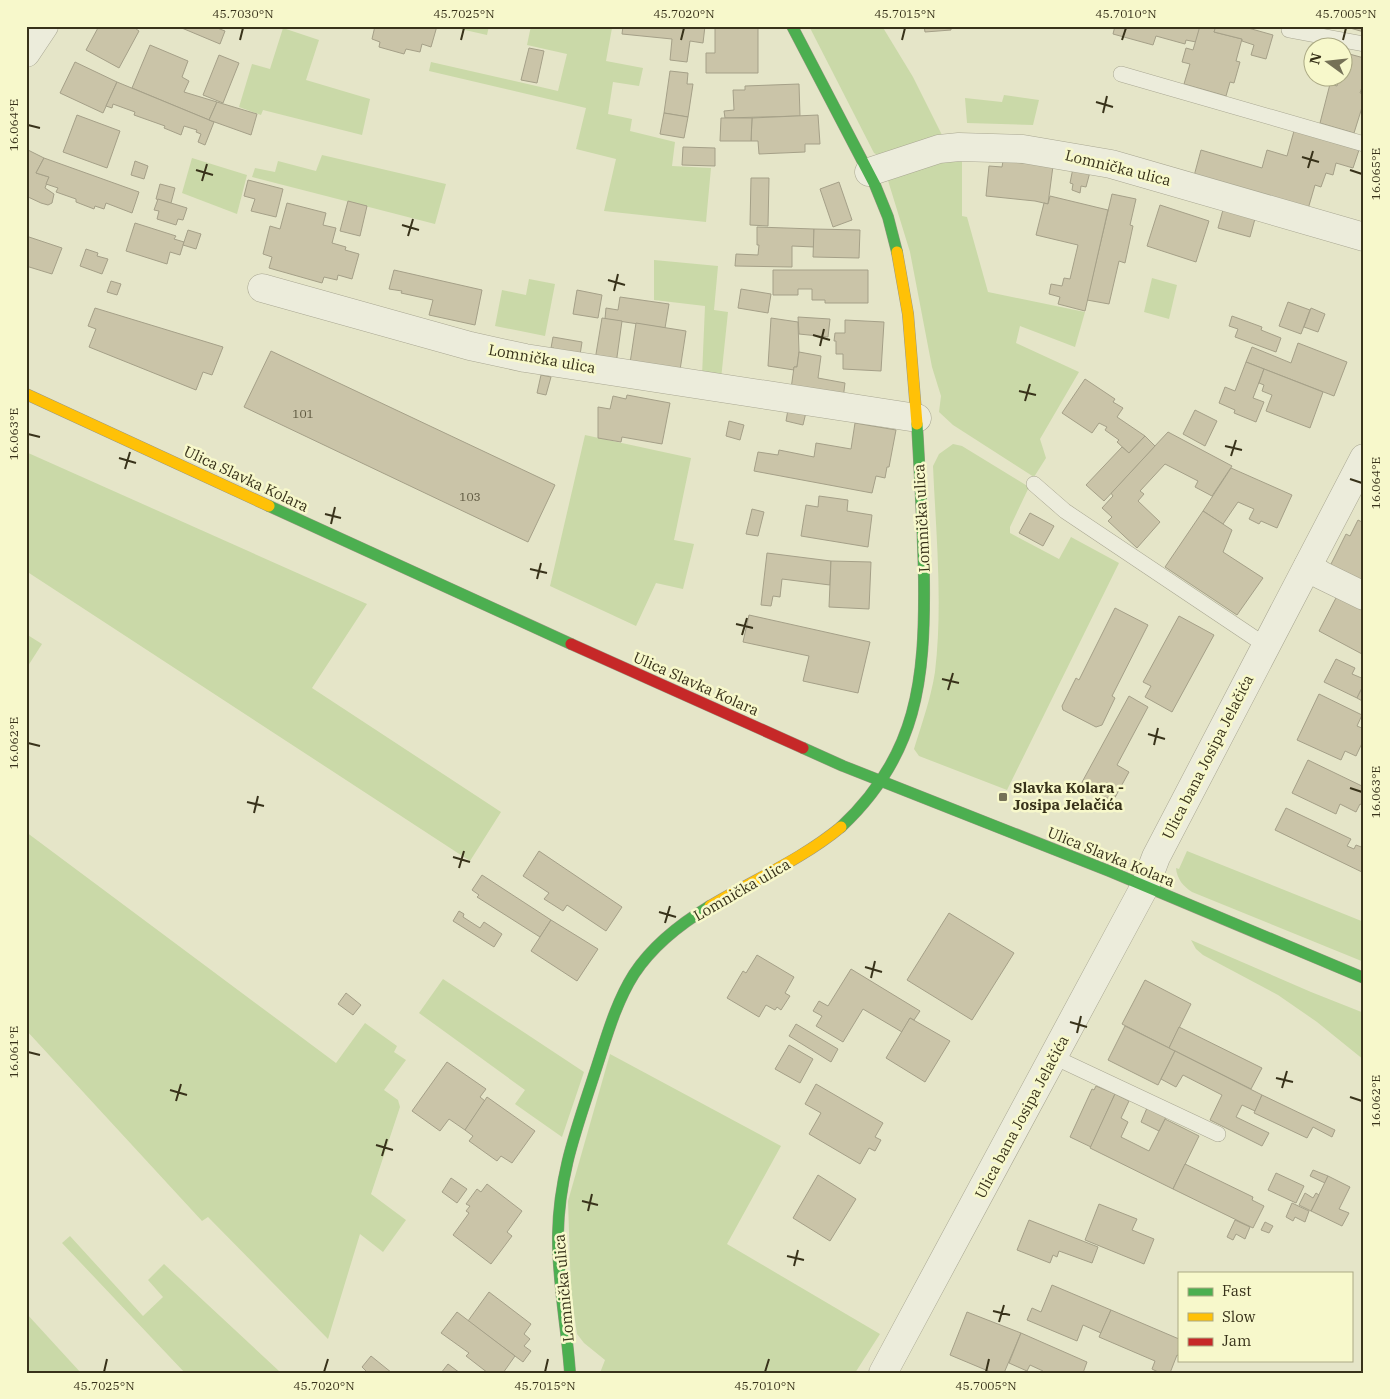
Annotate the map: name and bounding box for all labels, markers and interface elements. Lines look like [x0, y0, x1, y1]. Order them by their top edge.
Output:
text: 45.7030°N [212, 6, 274, 21]
text: 45.7025°N [433, 6, 495, 21]
text: 45.7020°N [653, 6, 715, 21]
text: 45.7015°N [874, 6, 936, 21]
text: 45.7010°N [1095, 6, 1157, 21]
text: 45.7005°N [1315, 6, 1377, 21]
north arrow [1302, 38, 1352, 88]
text: N [1305, 51, 1326, 66]
text: 16.064°E [6, 99, 21, 151]
street label: Lomnička ulica [1063, 145, 1173, 190]
text: 16.065°E [1368, 148, 1383, 200]
street label: Lomnička ulica [487, 340, 597, 377]
house number: 101 [292, 406, 314, 421]
text: 16.063°E [6, 408, 21, 460]
street label: Ulica Slavka Kolara [181, 441, 312, 516]
text: 16.064°E [1368, 457, 1383, 509]
street label: Lomnička ulica [909, 463, 934, 573]
house number: 103 [459, 489, 481, 504]
street label: Ulica Slavka Kolara [630, 647, 762, 720]
street label: Ulica bana Josipa Jelačića [1158, 671, 1257, 842]
text: 16.062°E [6, 717, 21, 769]
text: 16.063°E [1368, 766, 1383, 818]
place label: Slavka Kolara - Josipa Jelačića [1013, 778, 1124, 814]
marker: Slavka Kolara - Josipa Jelačića [997, 791, 1009, 803]
street label: Ulica Slavka Kolara [1045, 822, 1178, 891]
street label: Lomnička ulica [690, 854, 794, 925]
text: 16.061°E [6, 1026, 21, 1078]
street label: Ulica bana Josipa Jelačića [970, 1032, 1073, 1202]
text: 16.062°E [1368, 1075, 1383, 1127]
street label: Lomnička ulica [549, 1233, 578, 1343]
legend [1178, 1272, 1352, 1362]
text: Fast [1222, 1281, 1252, 1300]
text: Slow [1222, 1307, 1256, 1326]
text: Jam [1222, 1331, 1251, 1350]
text: 45.7025°N [73, 1378, 135, 1393]
text: 45.7020°N [293, 1378, 355, 1393]
text: 45.7015°N [514, 1378, 576, 1393]
text: 45.7010°N [734, 1378, 796, 1393]
text: 45.7005°N [955, 1378, 1017, 1393]

